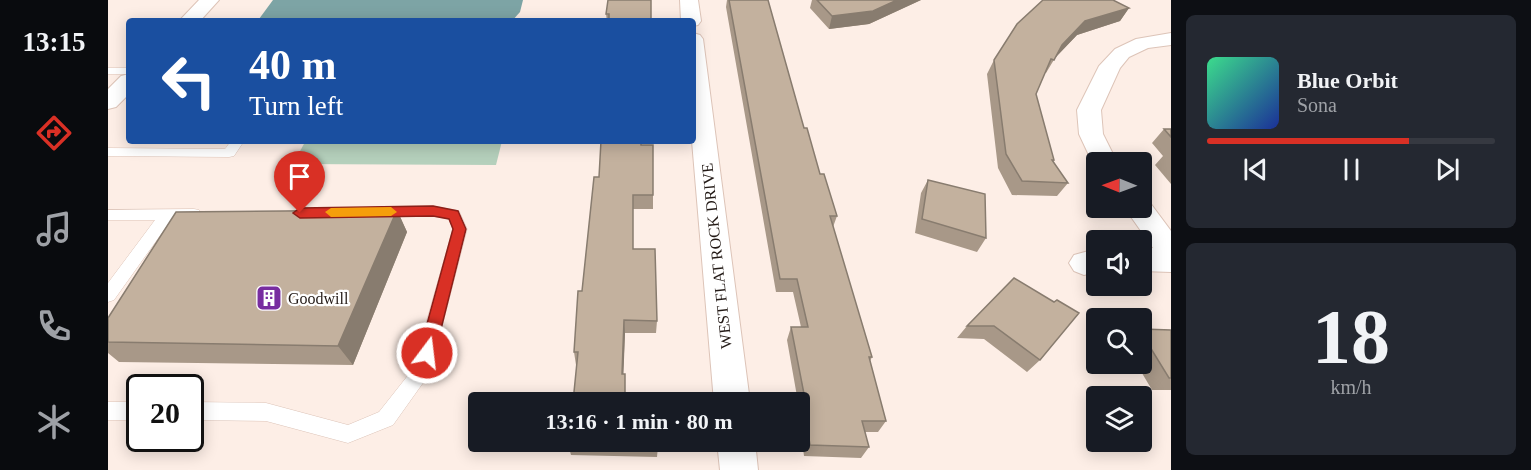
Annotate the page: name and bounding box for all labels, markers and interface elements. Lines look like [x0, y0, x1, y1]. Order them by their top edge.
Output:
text: 13:15 [23, 27, 86, 57]
icon: left [150, 42, 228, 120]
text: 40 m [249, 42, 337, 88]
text: Blue Orbit [1297, 68, 1398, 93]
text: Turn left [249, 91, 343, 121]
text: Sona [1297, 94, 1337, 116]
icon: directions [33, 112, 75, 154]
pin [274, 151, 325, 213]
north arrow [1086, 152, 1152, 218]
map controls [1086, 152, 1152, 452]
icon: previous [1239, 153, 1272, 186]
icon: pause [1335, 153, 1368, 186]
icon: next [1431, 153, 1464, 186]
icon: arrive [283, 160, 316, 193]
street label: WEST FLAT ROCK DRIVE [698, 162, 735, 350]
icon: music [33, 208, 75, 250]
button: sound [1086, 230, 1152, 296]
building icon: Goodwill [254, 283, 284, 313]
place label: Goodwill [288, 290, 349, 307]
text: 18 [1312, 293, 1390, 380]
icon: phone [33, 305, 75, 347]
button: search [1086, 308, 1152, 374]
position arrow [395, 321, 459, 385]
speed limit sign: 20 [126, 374, 204, 452]
text: km/h [1330, 376, 1372, 398]
button: layers [1086, 386, 1152, 452]
icon: climate [33, 401, 75, 443]
text: 13:16 · 1 min · 80 m [546, 409, 733, 434]

